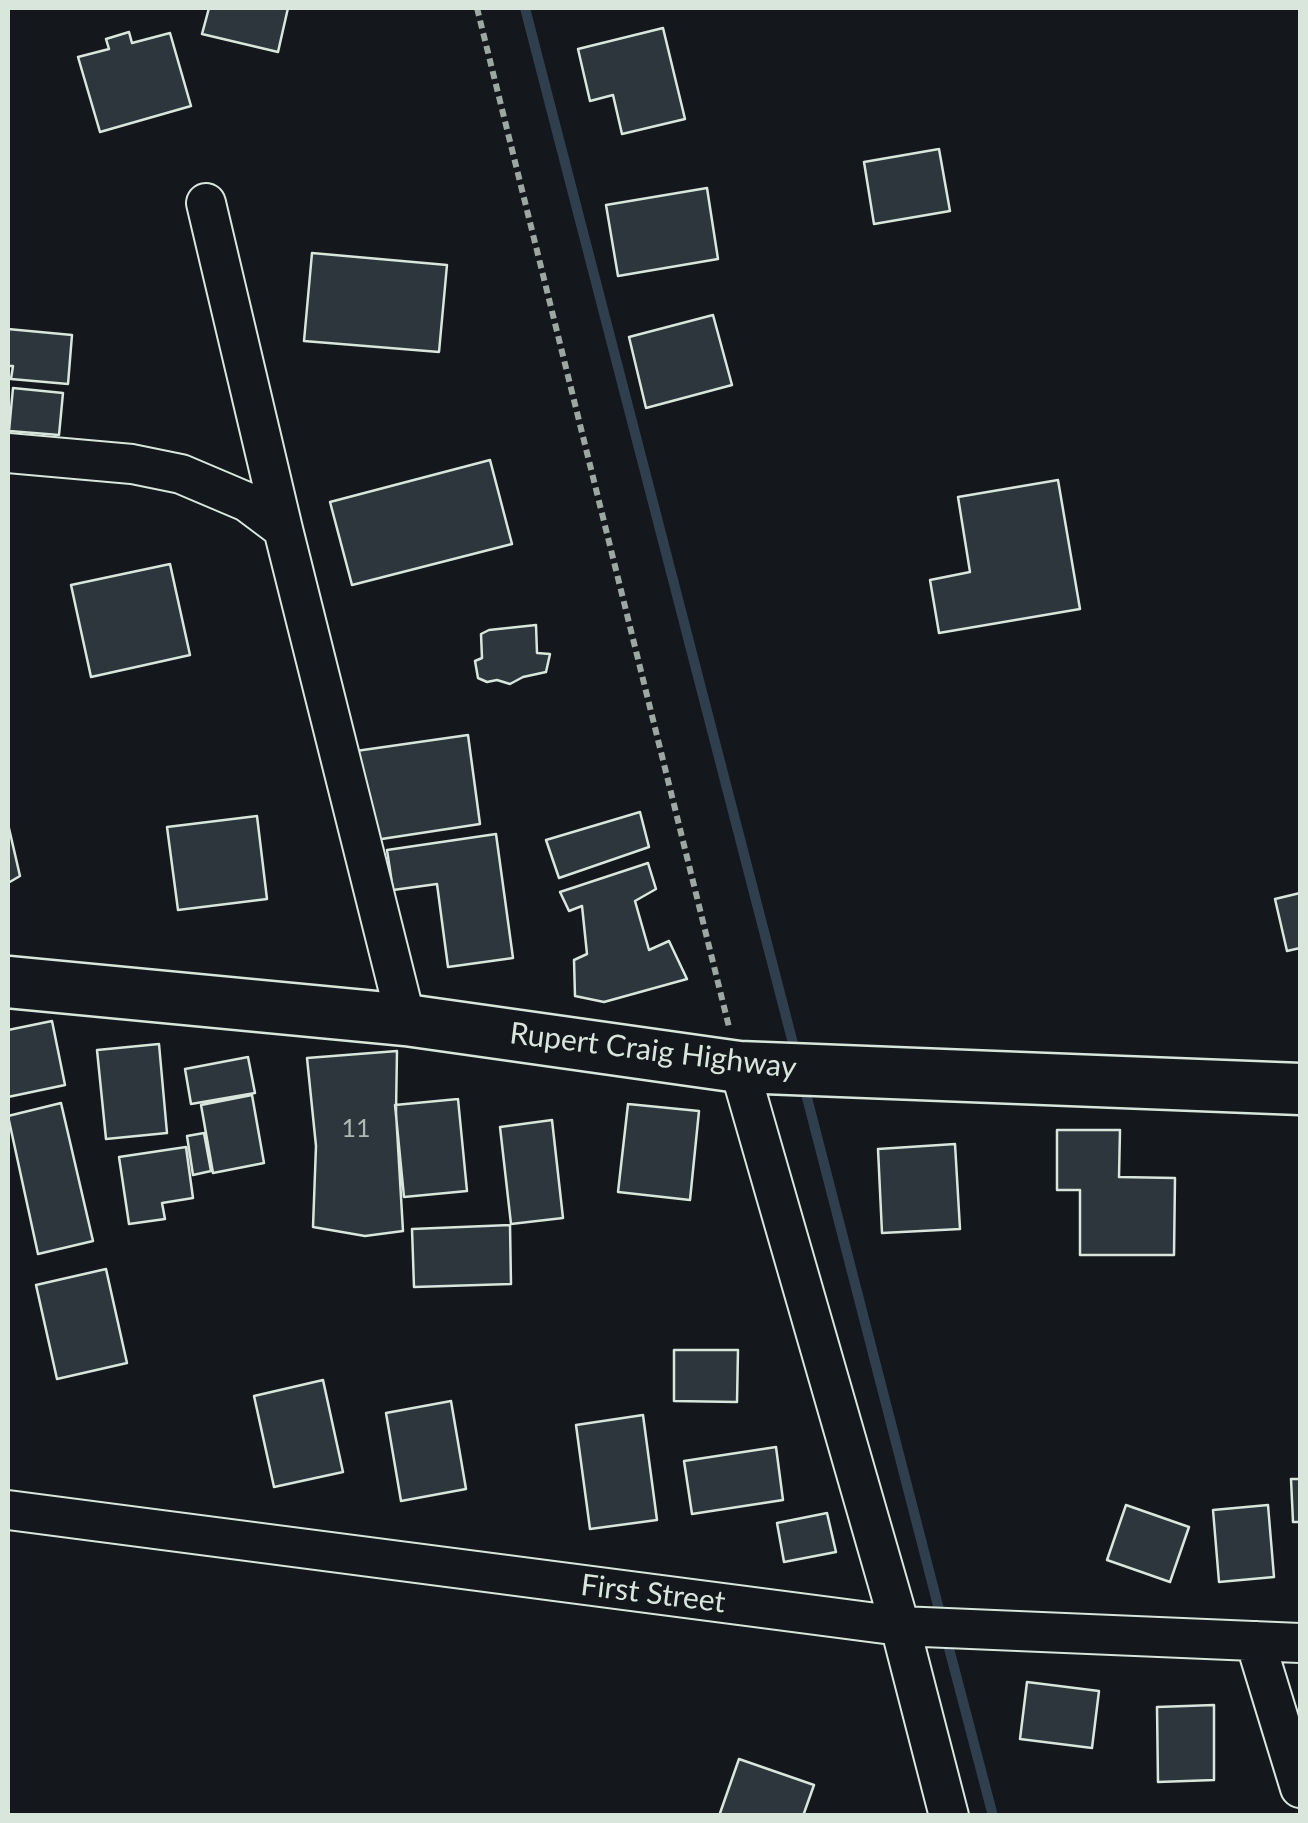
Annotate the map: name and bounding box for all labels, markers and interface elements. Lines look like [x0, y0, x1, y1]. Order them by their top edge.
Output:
street label: Rupert Craig Highway [508, 1016, 798, 1086]
house number: 11 [342, 1114, 370, 1144]
street label: First Street [579, 1567, 727, 1621]

